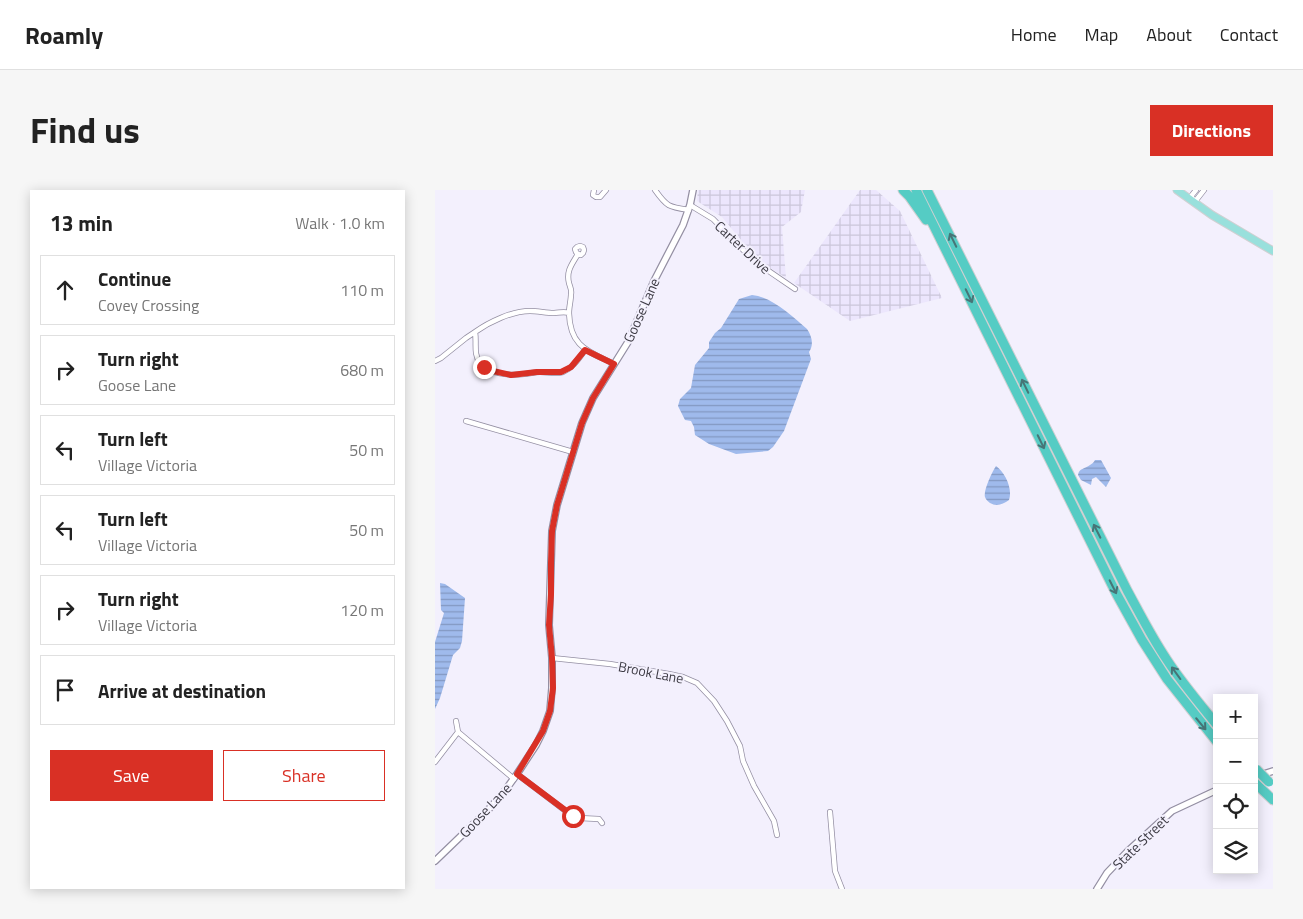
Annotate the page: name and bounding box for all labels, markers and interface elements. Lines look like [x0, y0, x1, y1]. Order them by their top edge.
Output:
text: Roamly [25, 17, 103, 53]
text: Home [1011, 21, 1057, 48]
text: Map [1085, 21, 1118, 48]
text: About [1146, 21, 1192, 48]
text: Contact [1220, 21, 1278, 48]
text: Find us [30, 103, 140, 157]
button: Directions [1150, 105, 1273, 156]
text: 13 min [50, 207, 113, 239]
text: Walk · 1.0 km [295, 211, 385, 235]
street label: Carter Drive [710, 215, 776, 279]
one-way arrow [947, 233, 957, 248]
text: Continue [98, 264, 171, 293]
street label: Goose Lane [617, 274, 665, 346]
icon: ahead [51, 276, 79, 304]
text: 110 m [340, 278, 384, 302]
one-way arrow [965, 288, 974, 303]
text: Covey Crossing [98, 293, 199, 317]
text: Turn right [98, 344, 179, 373]
icon: right [51, 356, 79, 384]
route end [473, 356, 496, 379]
text: 680 m [340, 358, 384, 382]
text: Goose Lane [98, 373, 176, 397]
one-way arrow [1020, 379, 1029, 394]
text: Turn left [98, 424, 168, 453]
one-way arrow [1037, 434, 1046, 449]
icon: left [51, 436, 79, 464]
text: 50 m [349, 438, 384, 462]
text: Village Victoria [98, 453, 197, 477]
text: Turn left [98, 504, 168, 533]
icon: left [51, 516, 79, 544]
text: 50 m [349, 518, 384, 542]
one-way arrow [1092, 524, 1102, 539]
text: Village Victoria [98, 533, 197, 557]
one-way arrow [1108, 580, 1118, 595]
text: Turn right [98, 584, 179, 613]
icon: right [51, 596, 79, 624]
text: 120 m [340, 598, 384, 622]
text: Village Victoria [98, 613, 197, 637]
street label: Brook Lane [616, 655, 686, 689]
one-way arrow [1171, 666, 1181, 680]
icon: arrive [51, 676, 79, 704]
text: Arrive at destination [98, 676, 266, 705]
map controls [1213, 694, 1258, 874]
button: + [1213, 694, 1258, 739]
one-way arrow [1196, 717, 1207, 730]
button: − [1213, 739, 1258, 784]
button: Save [50, 750, 213, 801]
button: Share [223, 750, 385, 801]
street label: Goose Lane [454, 778, 516, 842]
button: locate [1213, 784, 1258, 829]
route start [562, 805, 585, 828]
street label: State Street [1107, 810, 1173, 874]
button: layers [1213, 829, 1258, 874]

